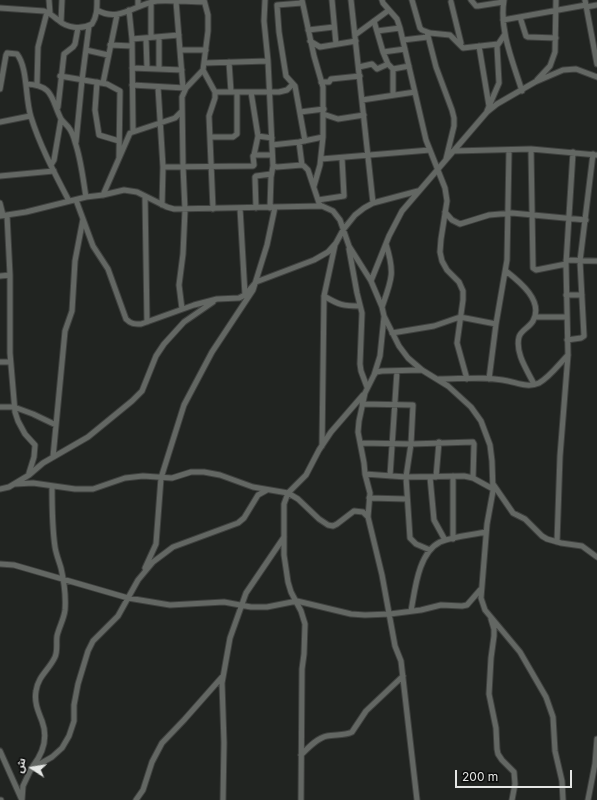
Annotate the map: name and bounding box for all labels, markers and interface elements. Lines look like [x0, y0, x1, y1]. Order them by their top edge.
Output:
north arrow [12, 748, 52, 788]
text: ش [12, 757, 29, 774]
scale bar [457, 762, 574, 788]
text: 200 m [462, 769, 498, 784]

